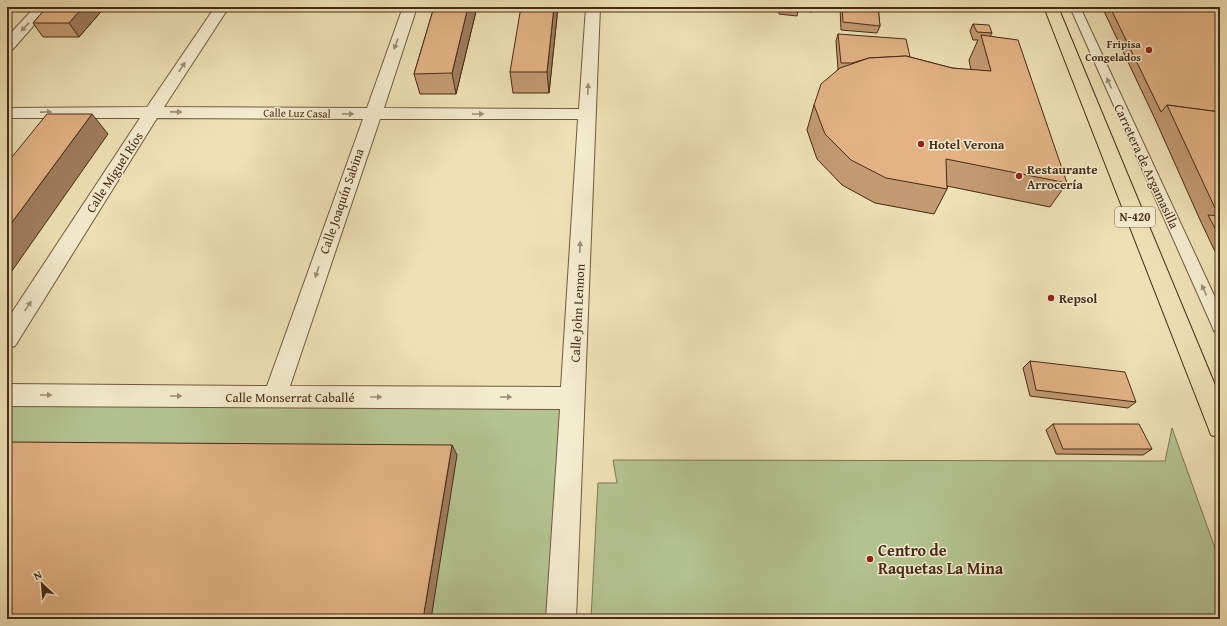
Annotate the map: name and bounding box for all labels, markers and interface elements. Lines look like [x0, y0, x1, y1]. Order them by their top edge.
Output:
one-way arrow [21, 22, 30, 31]
place label: Fripisa Congelados [1085, 36, 1141, 65]
one-way arrow [393, 38, 399, 50]
marker: Fripisa Congelados [1144, 45, 1154, 55]
one-way arrow [178, 62, 186, 72]
one-way arrow [1106, 77, 1112, 88]
one-way arrow [585, 83, 592, 95]
street label: Carretera de Argamasilla [1109, 101, 1184, 232]
street label: Calle Luz Casal [263, 104, 331, 122]
one-way arrow [170, 108, 182, 115]
one-way arrow [40, 109, 53, 115]
one-way arrow [342, 111, 355, 117]
one-way arrow [472, 111, 485, 117]
street label: Calle Miguel Ríos [81, 128, 148, 216]
place label: Hotel Verona [929, 135, 1005, 154]
marker: Hotel Verona [916, 139, 926, 149]
street label: Calle Joaquín Sabina [315, 145, 369, 256]
place label: Restaurante Arrocería [1027, 160, 1098, 194]
marker: Restaurante Arrocería [1014, 171, 1024, 181]
road number: N-420 [1115, 207, 1155, 227]
one-way arrow [577, 240, 583, 253]
street label: Calle John Lennon [565, 263, 590, 363]
one-way arrow [314, 267, 320, 279]
one-way arrow [1201, 284, 1207, 296]
place label: Repsol [1059, 289, 1097, 308]
marker: Repsol [1046, 293, 1056, 303]
one-way arrow [24, 301, 32, 311]
street label: Calle Monserrat Caballé [226, 388, 355, 407]
one-way arrow [40, 392, 52, 399]
one-way arrow [170, 393, 183, 399]
one-way arrow [370, 394, 383, 400]
one-way arrow [500, 394, 512, 401]
place label: Centro de Raquetas La Mina [878, 538, 1004, 580]
marker: Centro de Raquetas La Mina [865, 554, 875, 564]
north arrow [22, 564, 62, 604]
text: N [31, 566, 45, 584]

